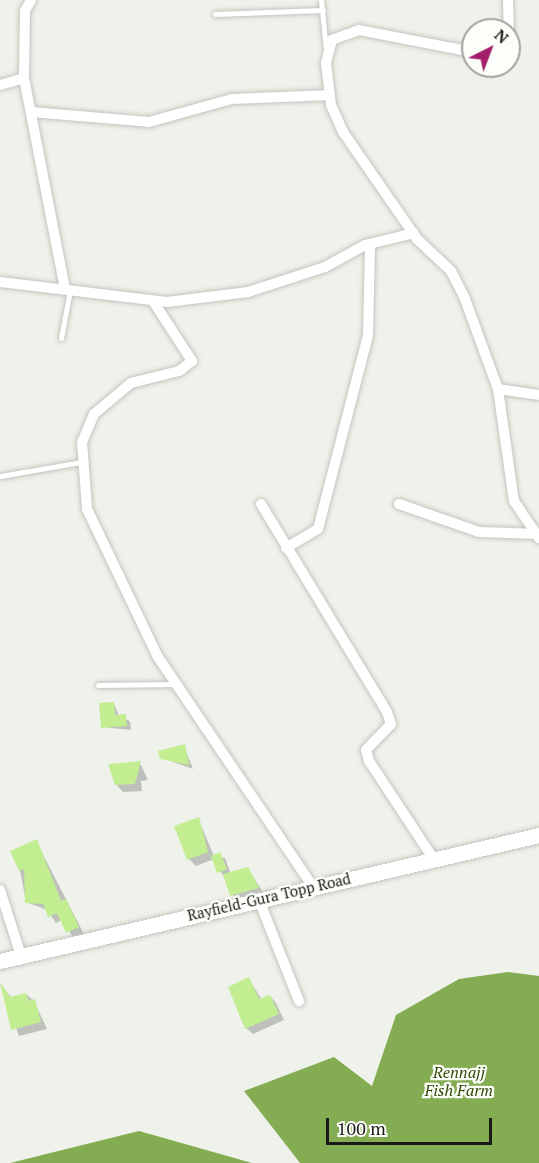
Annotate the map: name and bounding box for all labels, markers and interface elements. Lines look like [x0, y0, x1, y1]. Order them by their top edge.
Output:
north arrow [461, 18, 521, 78]
text: N [490, 24, 514, 48]
street label: Rayfield-Gura Topp Road [186, 869, 352, 925]
water label: Rennajj Fish Farm [425, 1062, 493, 1100]
scale bar [329, 1106, 496, 1144]
text: 100 m [337, 1116, 386, 1140]

